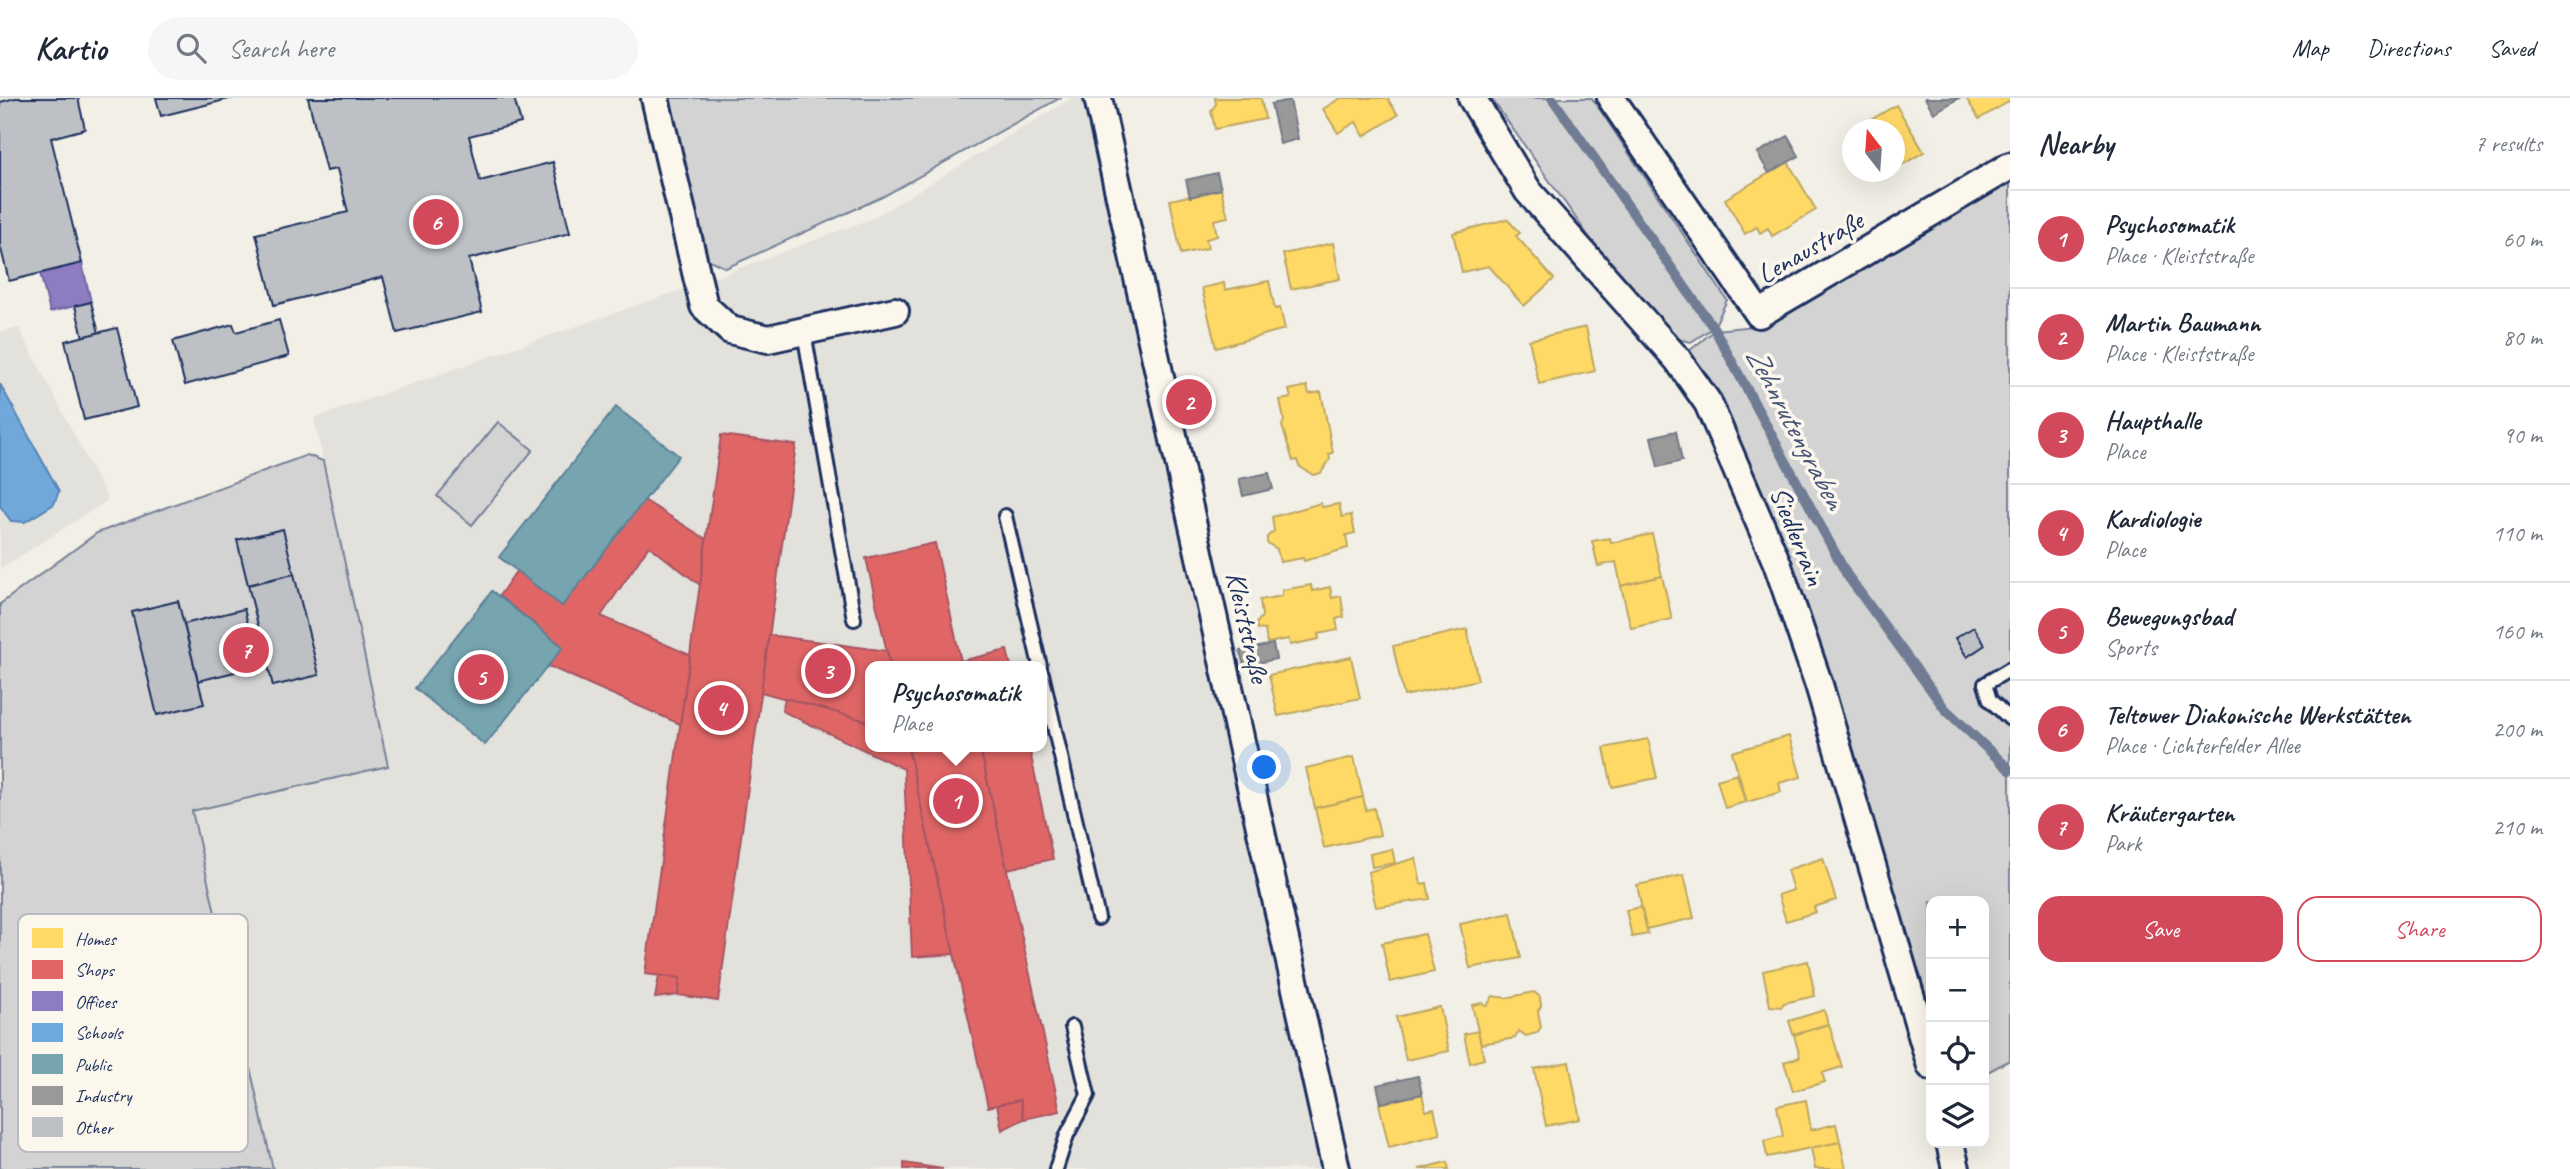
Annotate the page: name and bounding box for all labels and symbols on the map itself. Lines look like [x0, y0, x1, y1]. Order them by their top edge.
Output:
north arrow [1842, 119, 1905, 182]
pin: 6 [413, 196, 459, 248]
street label: Lenaustraße [1751, 202, 1871, 291]
water label: Zehnrutengraben [1738, 341, 1856, 517]
pin: 2 [1166, 376, 1212, 428]
street label: Siedlerrain [1762, 481, 1834, 591]
street label: Kleiststraße [1218, 568, 1278, 688]
pin: 7 [223, 624, 269, 676]
pin: 3 [805, 645, 851, 697]
pin: 5 [458, 651, 504, 703]
pin: 4 [698, 682, 744, 734]
your location [1247, 750, 1281, 784]
pin: 1 [933, 775, 979, 827]
legend [18, 914, 248, 1152]
text: Homes [75, 927, 117, 951]
text: Shops [75, 958, 115, 982]
text: Offices [75, 990, 118, 1014]
text: Schools [75, 1021, 125, 1045]
text: Public [75, 1053, 113, 1077]
text: Industry [75, 1084, 133, 1108]
text: Other [75, 1116, 115, 1140]

